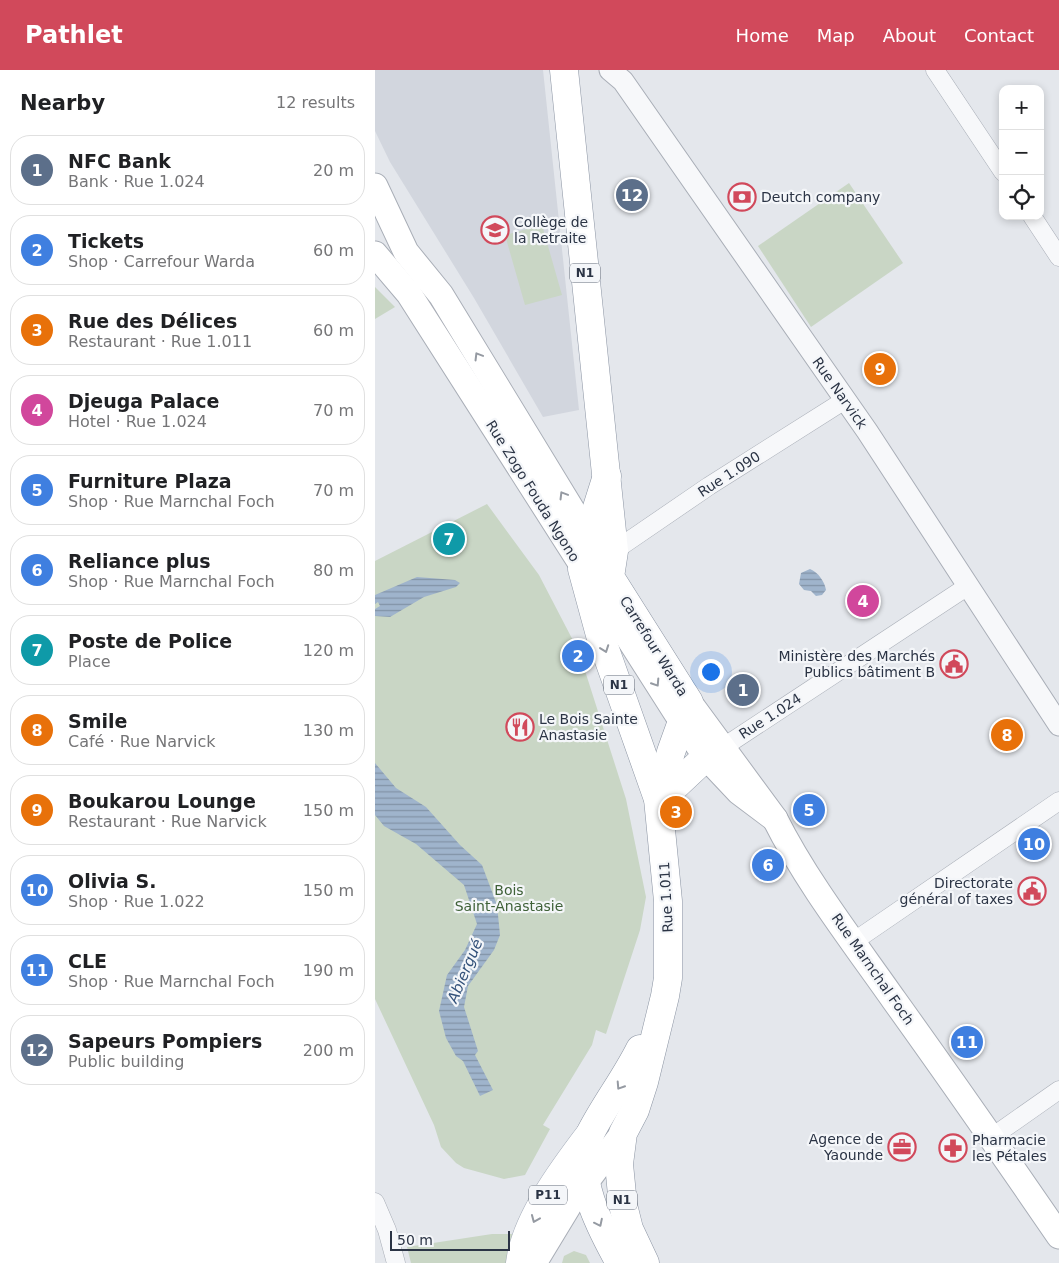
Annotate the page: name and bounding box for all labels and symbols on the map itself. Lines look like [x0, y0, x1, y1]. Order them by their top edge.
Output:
pin: 12 [616, 176, 648, 214]
bank icon: Deutch company [727, 182, 757, 212]
place label: Deutch company [761, 189, 880, 205]
place label: Collège de la Retraite [514, 214, 588, 246]
school or university icon: Collège de la Retraite [480, 215, 510, 245]
road number: N1 [570, 264, 600, 282]
pin: 9 [864, 350, 896, 388]
one-way arrow [475, 352, 485, 361]
street label: Rue Narvick [809, 354, 871, 433]
street label: Rue Zogo Fouda Ngono [483, 417, 583, 565]
street label: Rue 1.090 [695, 448, 763, 500]
one-way arrow [559, 491, 569, 500]
pin: 7 [433, 520, 465, 558]
pin: 4 [847, 582, 879, 620]
street label: Carrefour Warda [617, 593, 691, 699]
pin: 2 [562, 637, 594, 675]
one-way arrow [599, 644, 609, 653]
place label: Ministère des Marchés Publics bâtiment B [779, 648, 935, 680]
public building icon: Ministère des Marchés Publics bâtiment B [939, 649, 969, 679]
your location [698, 659, 724, 685]
pin: 1 [727, 671, 759, 709]
road number: N1 [604, 676, 634, 694]
one-way arrow [650, 678, 660, 687]
street label: Rue 1.024 [736, 690, 804, 742]
place label: Le Bois Sainte Anastasie [539, 711, 638, 743]
restaurant icon: Le Bois Sainte Anastasie [505, 712, 535, 742]
pin: 8 [991, 716, 1023, 754]
pin: 5 [793, 791, 825, 829]
pin: 3 [660, 793, 692, 831]
pin: 10 [1018, 825, 1050, 863]
pin: 6 [752, 846, 784, 884]
street label: Rue 1.011 [656, 861, 676, 933]
place label: Directorate général of taxes [900, 875, 1013, 907]
public building icon: Directorate général of taxes [1017, 876, 1047, 906]
park label: Bois Saint-Anastasie [455, 882, 563, 914]
street label: Rue Marnchal Foch [829, 910, 917, 1028]
water label: Abiergué [443, 936, 486, 1007]
pin: 11 [951, 1023, 983, 1061]
one-way arrow [617, 1081, 627, 1090]
place label: Agence de Yaounde [809, 1131, 883, 1163]
office icon: Agence de Yaounde [887, 1132, 917, 1162]
place label: Pharmacie les Pétales [972, 1132, 1047, 1164]
pharmacy icon: Pharmacie les Pétales [938, 1133, 968, 1163]
road number: P11 [529, 1186, 567, 1204]
road number: N1 [607, 1190, 637, 1210]
one-way arrow [531, 1214, 542, 1223]
one-way arrow [593, 1218, 603, 1227]
scale bar [390, 1228, 510, 1251]

